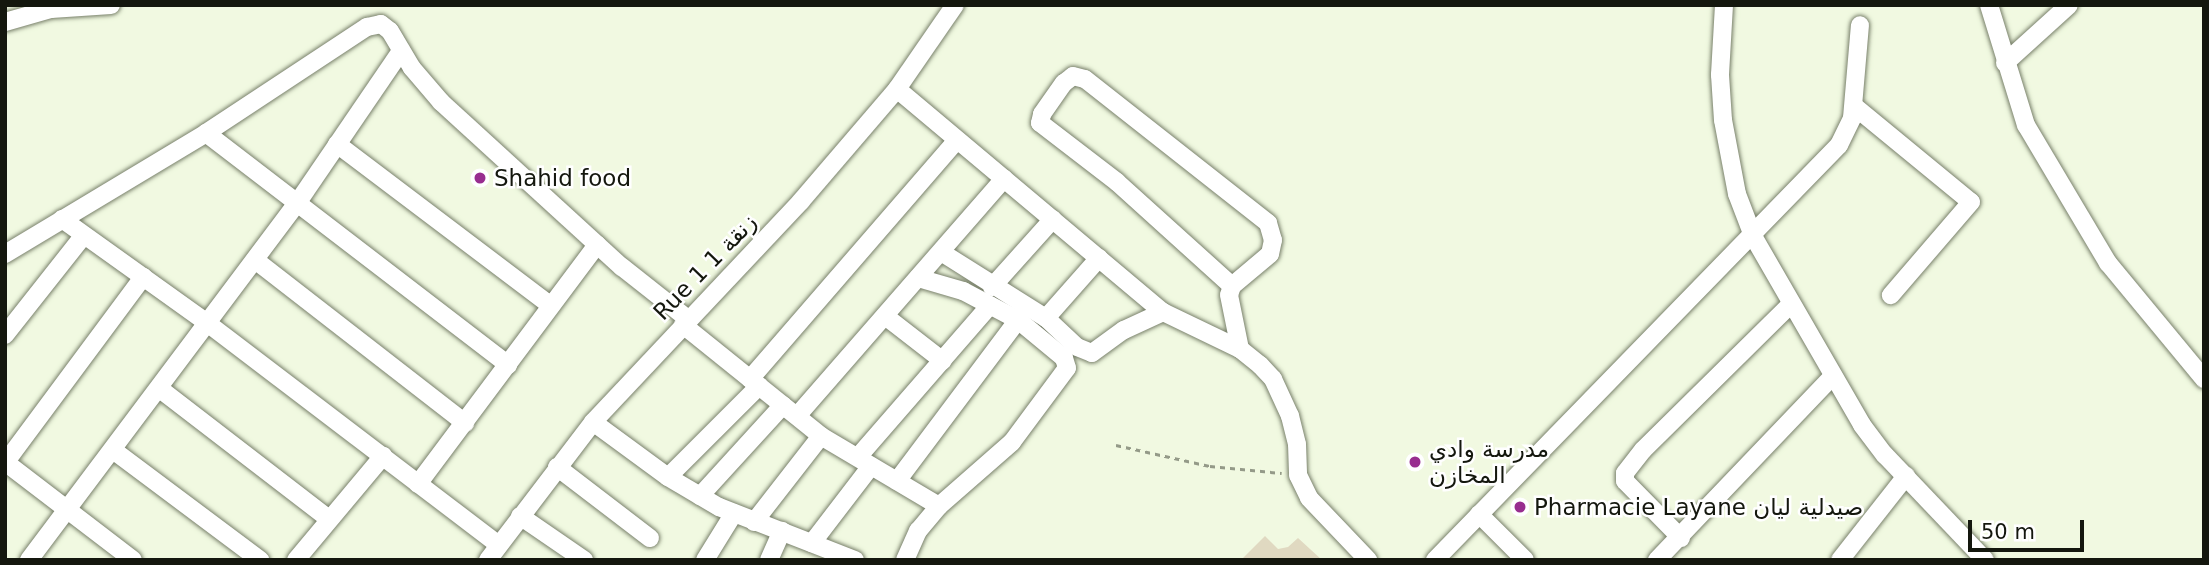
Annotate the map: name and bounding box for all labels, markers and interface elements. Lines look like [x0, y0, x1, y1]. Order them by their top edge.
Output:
place label: Shahid food [494, 164, 631, 192]
marker: Shahid food [472, 170, 488, 186]
street label: Rue 1 زنقة 1 [648, 208, 762, 326]
place label: مدرسة وادي المخازن [1429, 435, 1549, 489]
marker: مدرسة وادي المخازن [1407, 454, 1423, 470]
place label: Pharmacie Layane صيدلية ليان [1534, 493, 1863, 521]
marker: Pharmacie Layane صيدلية ليان [1512, 499, 1528, 515]
scale bar [1971, 505, 2086, 550]
text: 50 m [1981, 520, 2035, 544]

